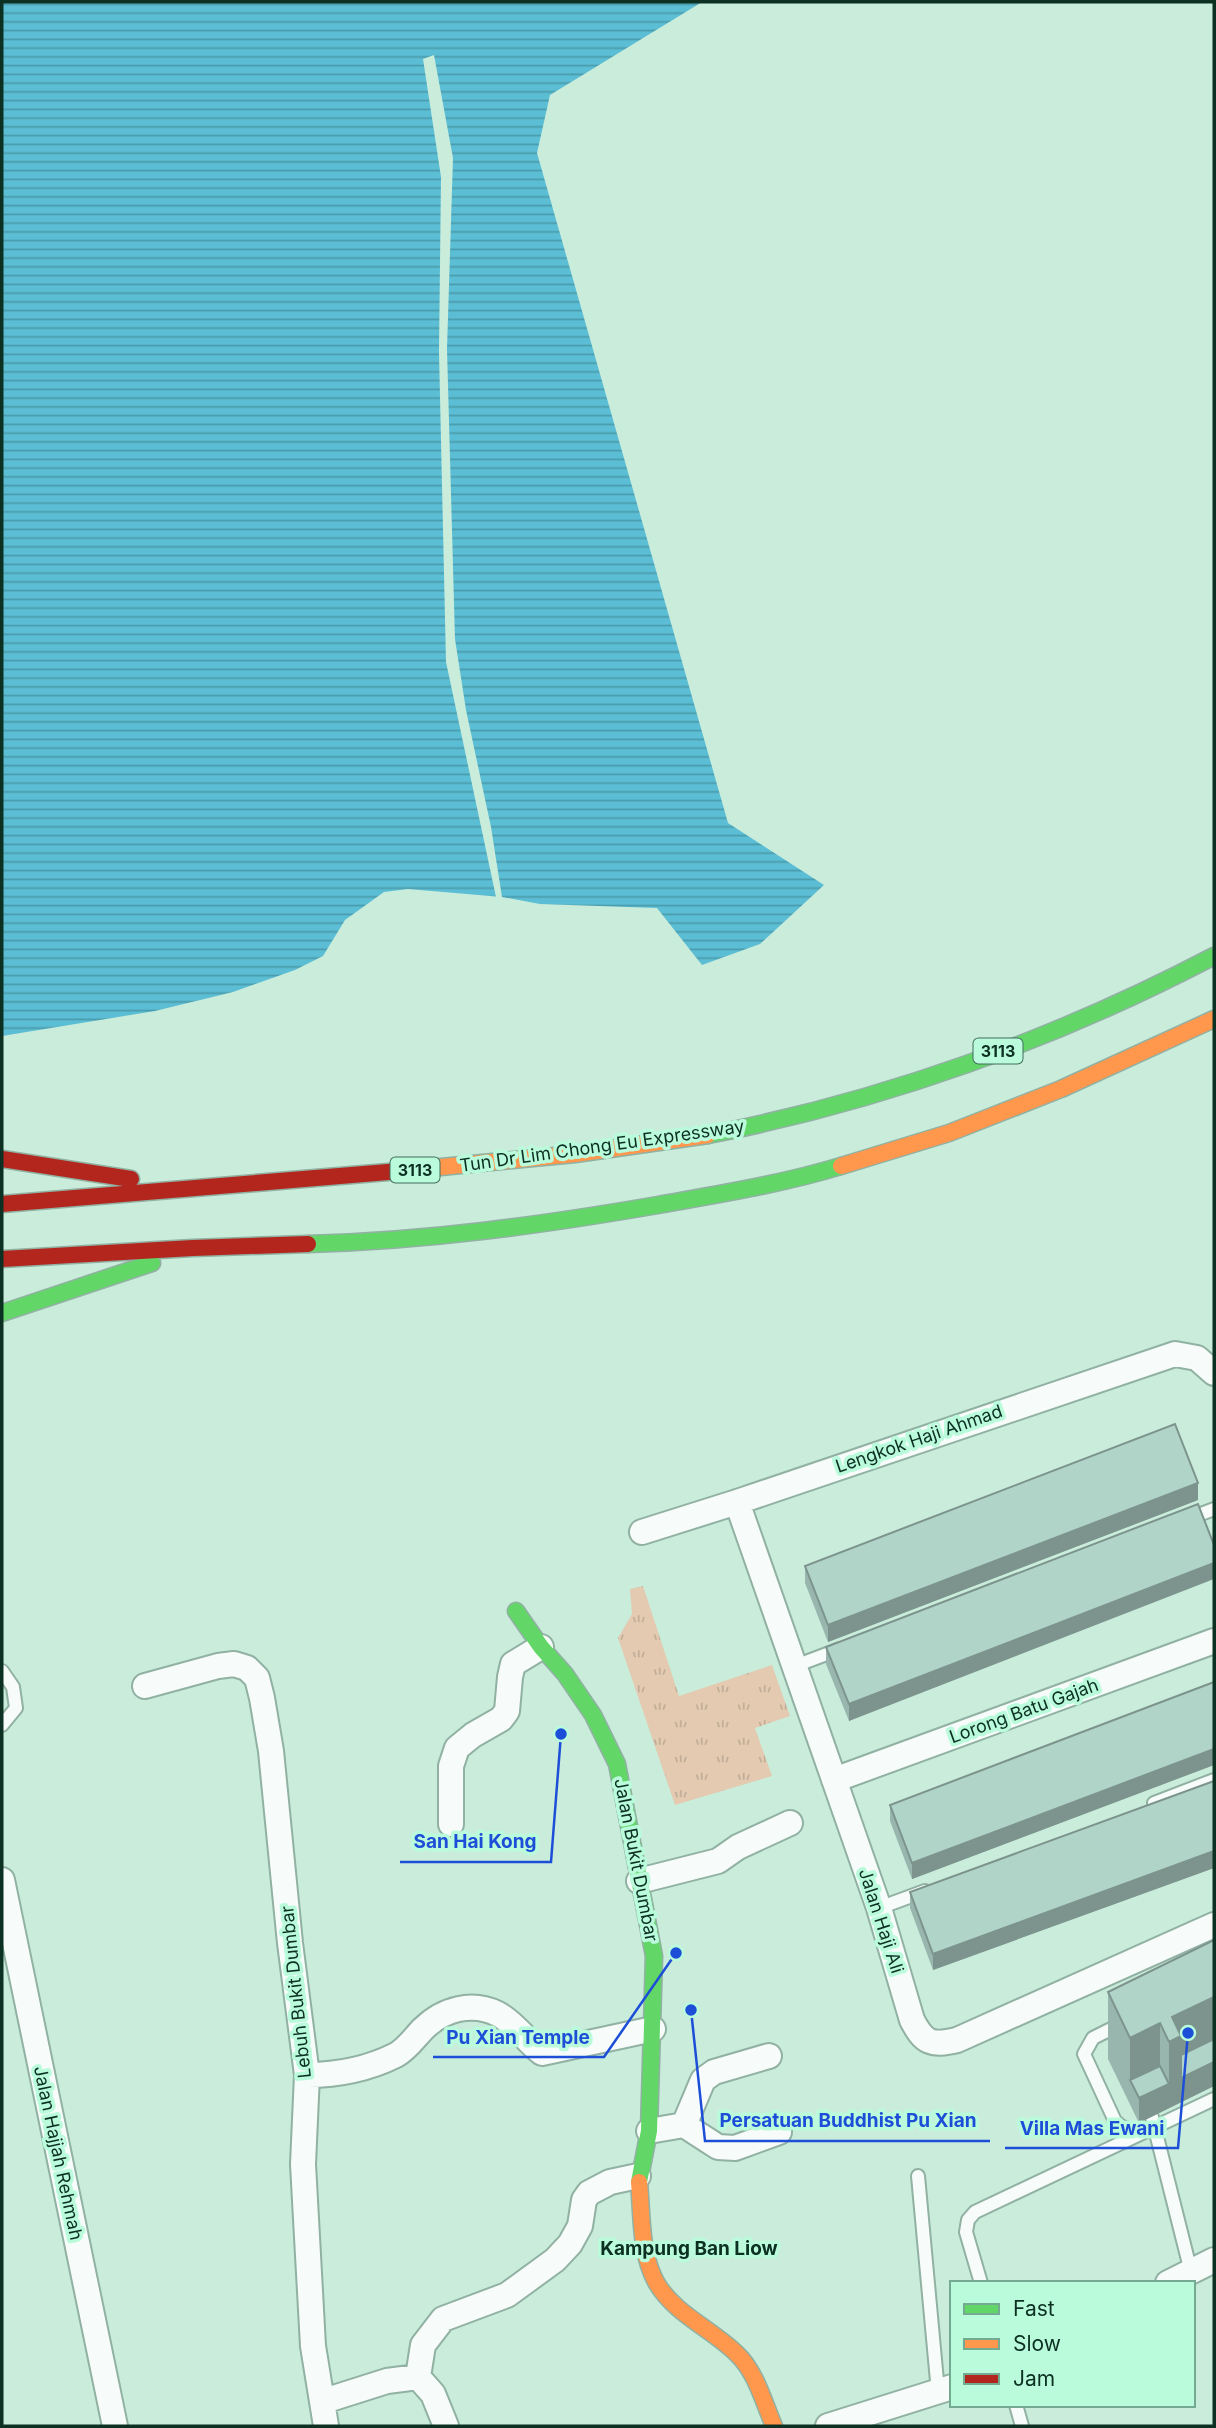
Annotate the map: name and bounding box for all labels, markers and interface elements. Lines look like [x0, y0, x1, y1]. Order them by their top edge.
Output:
road number: 3113 [974, 1038, 1023, 1064]
street label: Tun Dr Lim Chong Eu Expressway [458, 1115, 746, 1176]
road number: 3113 [390, 1158, 440, 1182]
street label: Lengkok Haji Ahmad [833, 1400, 1005, 1477]
street label: Lorong Batu Gajah [946, 1674, 1101, 1747]
street label: Jalan Bukit Dumbar [610, 1777, 663, 1943]
callout: San Hai Kong [400, 1822, 551, 1862]
text: San Hai Kong [413, 1830, 537, 1853]
street label: Jalan Haji Ali [855, 1866, 908, 1976]
street label: Lebuh Bukit Dumbar [276, 1905, 315, 2079]
callout: Pu Xian Temple [433, 2017, 604, 2057]
text: Pu Xian Temple [446, 2026, 590, 2049]
street label: Jalan Hajjah Rehmah [30, 2064, 87, 2242]
callout: Persatuan Buddhist Pu Xian [705, 2101, 990, 2141]
callout: Villa Mas Ewani [1005, 2108, 1178, 2148]
text: Persatuan Buddhist Pu Xian [719, 2109, 977, 2132]
text: Villa Mas Ewani [1020, 2117, 1164, 2140]
district label: Kampung Ban Liow [600, 2237, 778, 2260]
legend [950, 2281, 1195, 2407]
text: Fast [1013, 2296, 1055, 2321]
text: Slow [1013, 2331, 1061, 2356]
text: Jam [1013, 2366, 1055, 2391]

